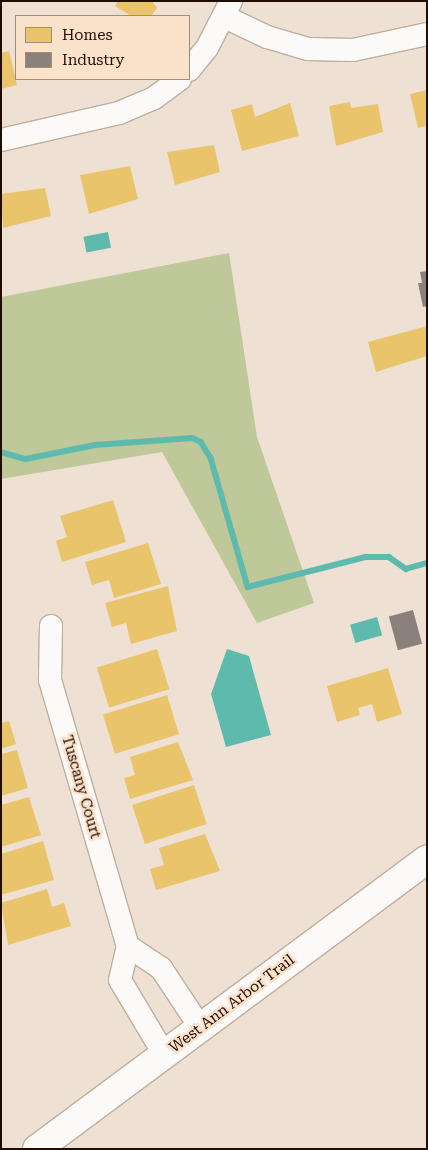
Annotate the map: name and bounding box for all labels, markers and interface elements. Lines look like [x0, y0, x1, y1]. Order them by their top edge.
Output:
legend [15, 15, 190, 80]
text: Homes [62, 26, 113, 44]
text: Industry [62, 51, 124, 69]
street label: Tuscany Court [58, 733, 104, 841]
street label: West Ann Arbor Trail [166, 951, 298, 1057]

